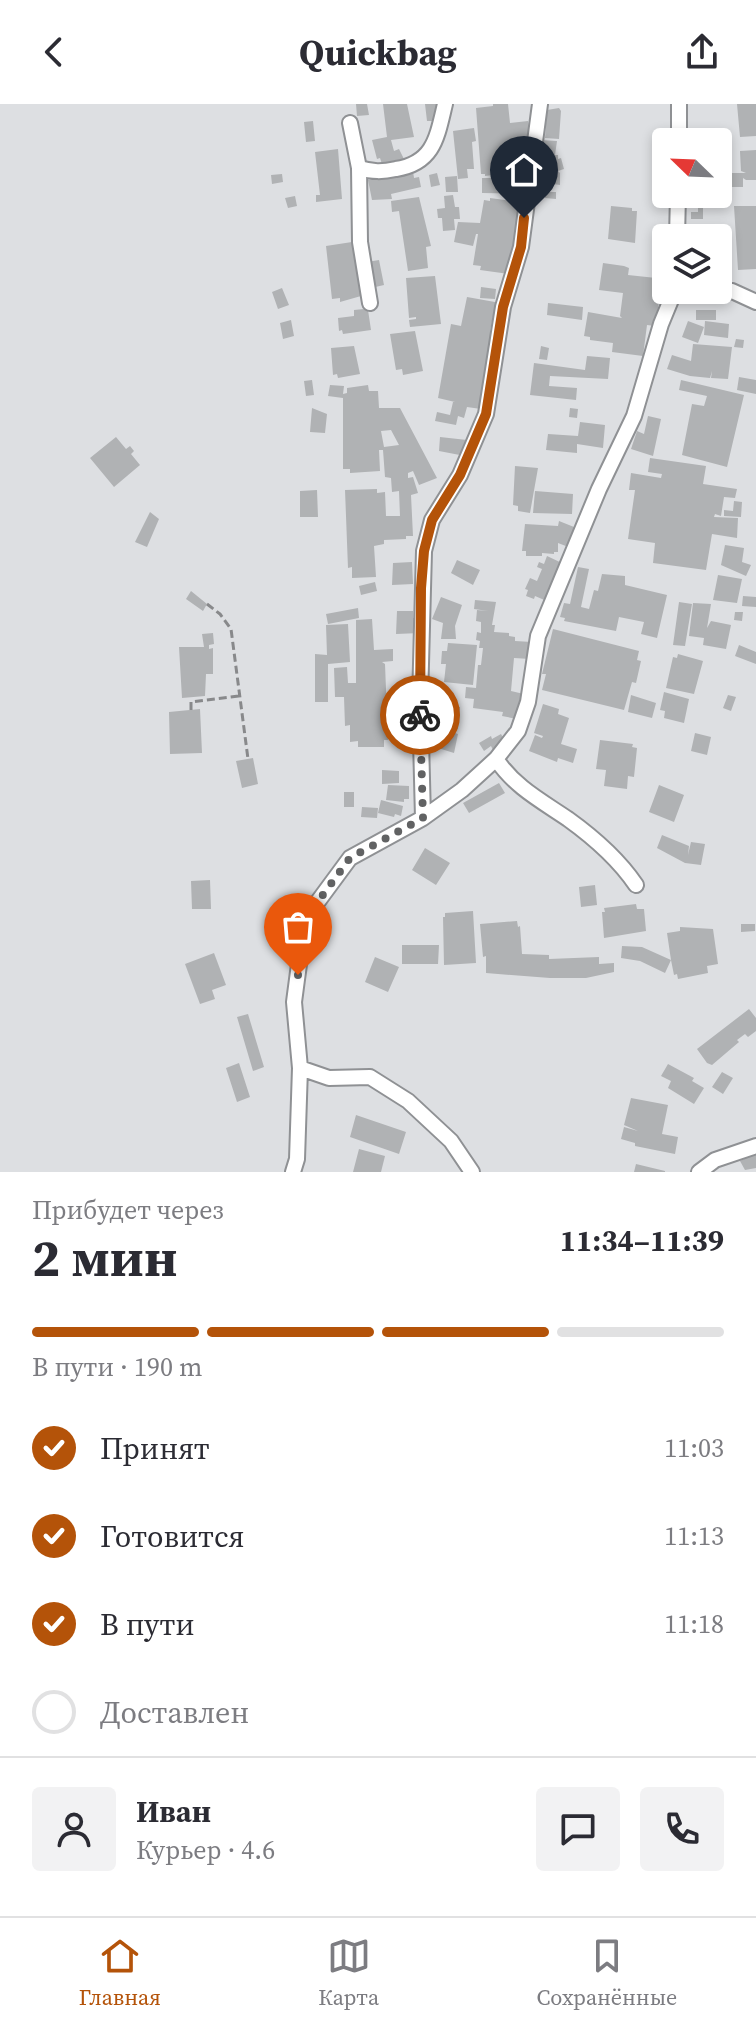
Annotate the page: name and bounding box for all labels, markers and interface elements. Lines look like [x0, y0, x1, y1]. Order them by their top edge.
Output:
text: Quickbag [299, 28, 457, 77]
icon: back [32, 30, 76, 74]
icon: share [680, 30, 724, 74]
north arrow [652, 128, 732, 208]
map controls [652, 128, 732, 304]
pin [490, 136, 558, 218]
icon: home [502, 148, 546, 192]
button: layers [652, 224, 732, 304]
courier [380, 675, 460, 755]
icon: bike [398, 693, 442, 737]
pin [264, 893, 332, 975]
icon: bag [276, 905, 320, 949]
text: Прибудет через [32, 1192, 224, 1228]
text: 11:34–11:39 [560, 1220, 724, 1261]
text: 2 мин [32, 1222, 177, 1293]
text: В пути · 190 m [32, 1349, 202, 1385]
icon: check [32, 1426, 76, 1470]
text: Принят [100, 1428, 210, 1469]
text: 11:03 [664, 1430, 724, 1466]
icon: check [32, 1514, 76, 1558]
text: Готовится [100, 1516, 244, 1557]
text: 11:13 [664, 1518, 724, 1554]
icon: check [32, 1602, 76, 1646]
text: В пути [100, 1604, 195, 1645]
text: 11:18 [664, 1606, 724, 1642]
text: Доставлен [100, 1692, 249, 1733]
button: person [32, 1787, 116, 1871]
button: chat [536, 1787, 620, 1871]
button: phone [640, 1787, 724, 1871]
text: Иван [136, 1791, 211, 1832]
text: Курьер · 4.6 [136, 1832, 275, 1868]
tab: Главная [79, 1934, 161, 2012]
tab: Карта [318, 1934, 379, 2012]
tab: Сохранённые [536, 1934, 677, 2012]

